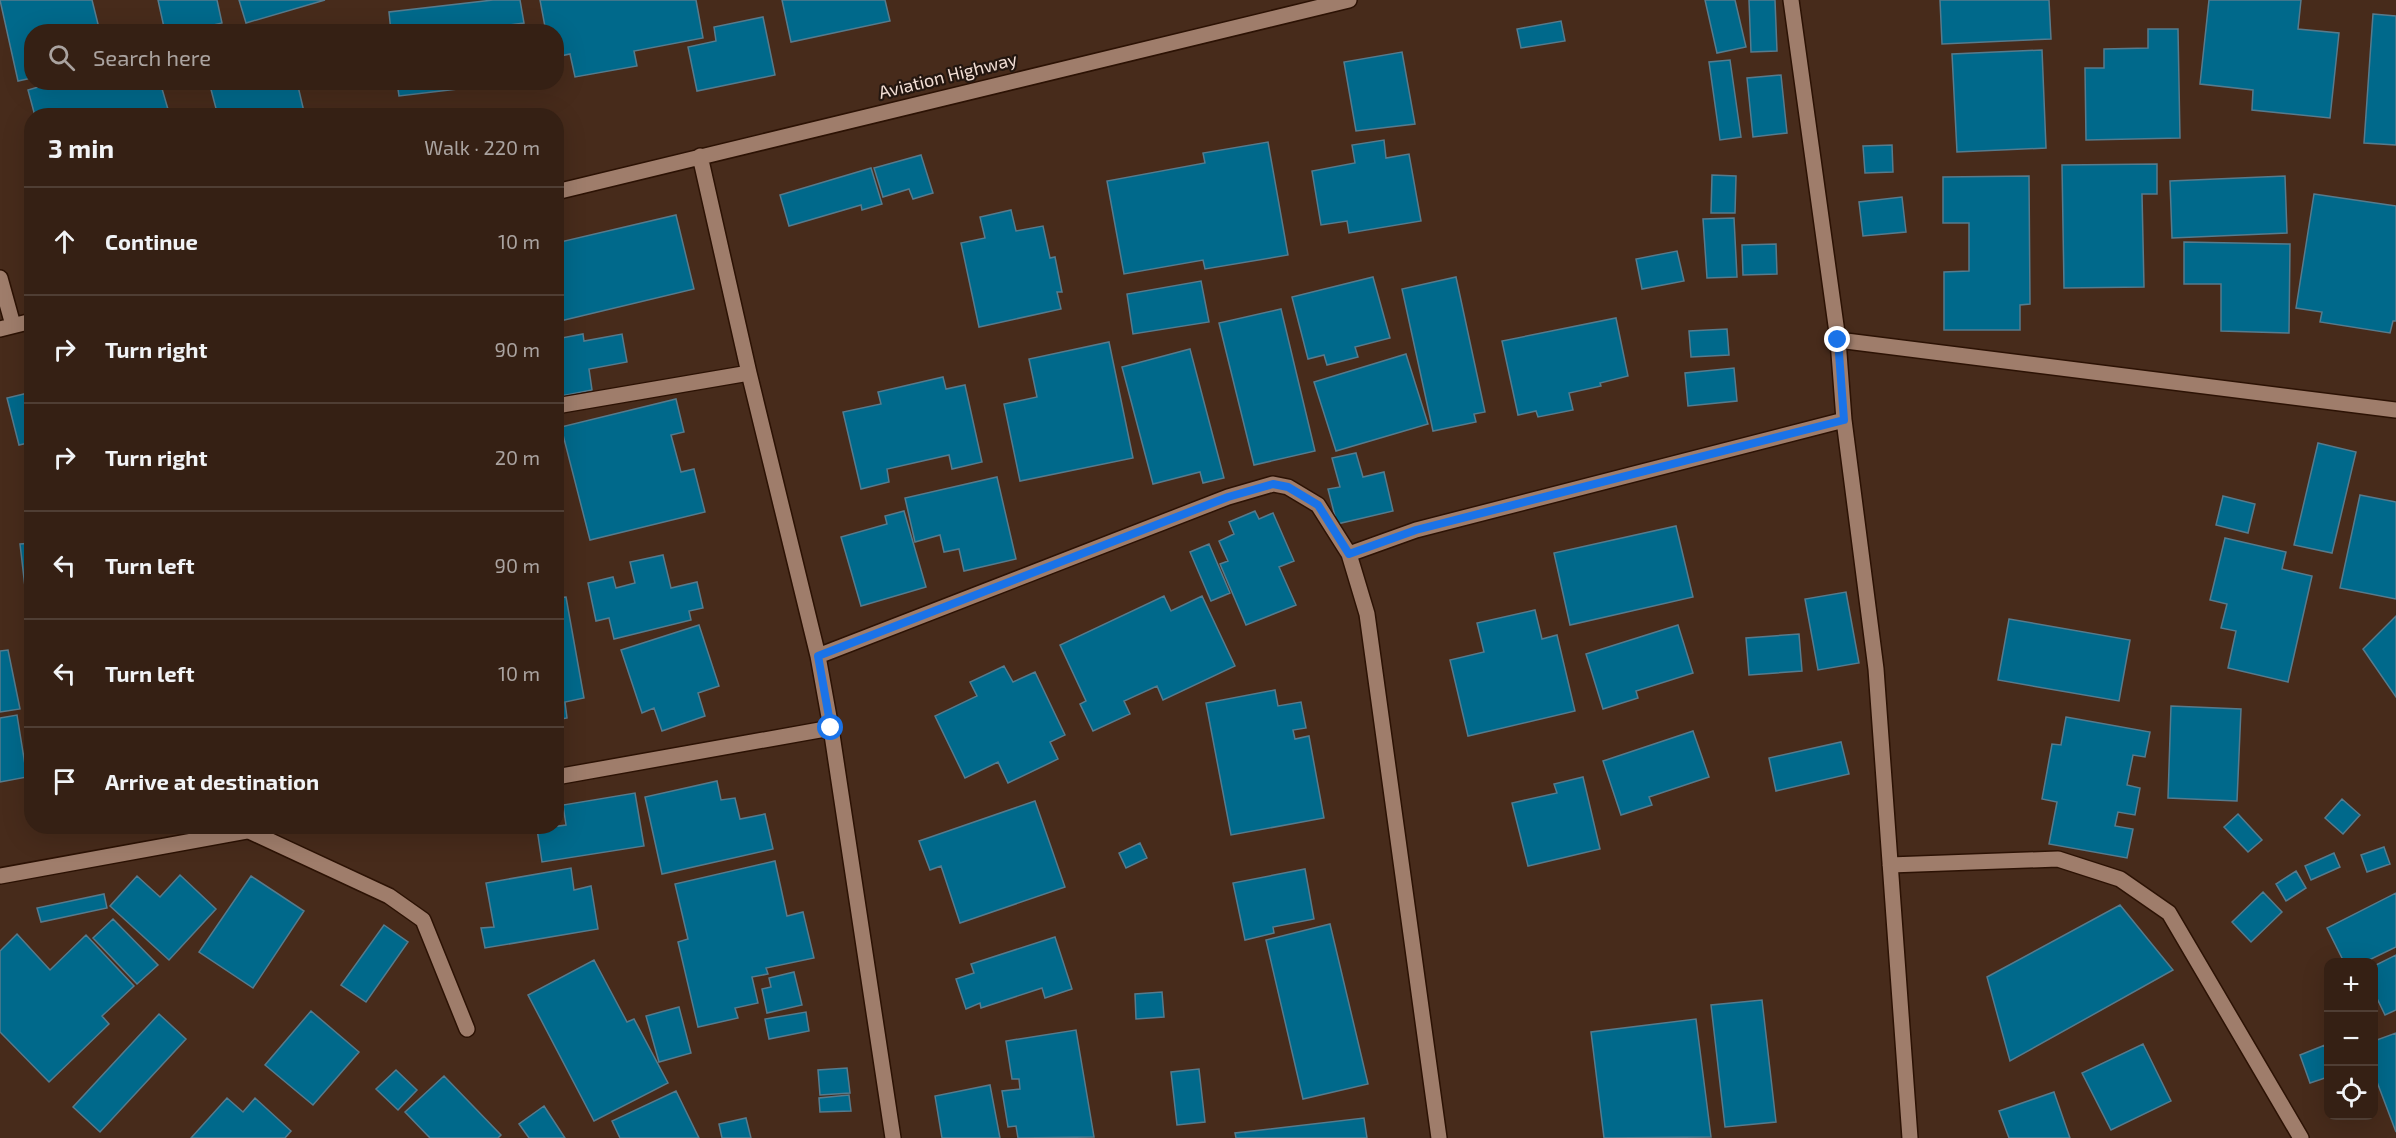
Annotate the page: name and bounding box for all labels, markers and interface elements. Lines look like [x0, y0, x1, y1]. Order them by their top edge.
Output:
search box [24, 24, 564, 90]
icon: search [45, 41, 78, 74]
text: Search here [93, 44, 211, 70]
street label: Aviation Highway [876, 47, 1020, 103]
text: 3 min [48, 132, 114, 163]
text: Walk · 220 m [424, 135, 540, 159]
icon: ahead [48, 225, 81, 258]
text: Continue [105, 228, 198, 254]
text: 10 m [498, 229, 540, 253]
route end [1824, 326, 1850, 352]
icon: right [48, 333, 81, 366]
text: Turn right [105, 336, 207, 362]
text: 90 m [495, 337, 540, 361]
icon: right [48, 441, 81, 474]
text: Turn right [105, 444, 207, 470]
text: 20 m [495, 445, 540, 469]
icon: left [48, 549, 81, 582]
text: Turn left [105, 552, 194, 578]
text: 90 m [495, 553, 540, 577]
icon: left [48, 657, 81, 690]
text: Turn left [105, 660, 194, 686]
text: 10 m [498, 661, 540, 685]
route start [817, 714, 843, 740]
icon: arrive [48, 765, 81, 798]
text: Arrive at destination [105, 768, 319, 794]
map controls [2324, 958, 2378, 1120]
button: + [2324, 958, 2378, 1012]
button: − [2324, 1012, 2378, 1066]
button: locate [2324, 1066, 2378, 1120]

